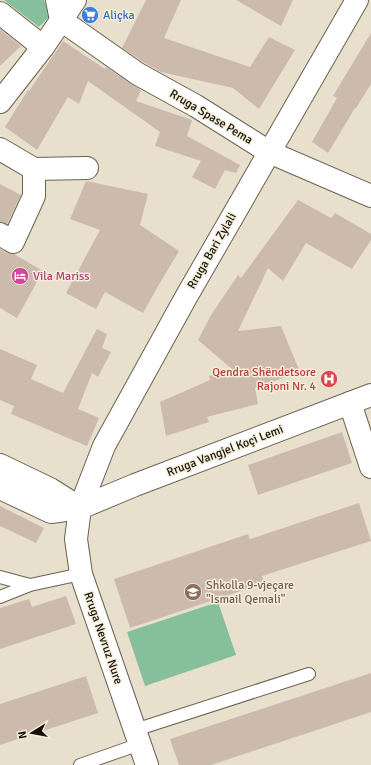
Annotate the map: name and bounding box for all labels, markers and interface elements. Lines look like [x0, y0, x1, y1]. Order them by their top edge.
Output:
supermarket icon: Aliçka [80, 5, 100, 25]
place label: Aliçka [103, 8, 135, 23]
street label: Rruga Spase Pema [167, 86, 255, 148]
street label: Rruga Bari Zylali [184, 210, 240, 292]
hotel icon: Vila Mariss [10, 266, 30, 286]
place label: Vila Mariss [33, 269, 90, 284]
place label: Qendra Shëndetsore Rajoni Nr. 4 [212, 365, 317, 394]
hospital icon: Qendra Shëndetsore Rajoni Nr. 4 [319, 369, 339, 389]
street label: Rruga Vangjel Koçi Lemi [165, 422, 285, 480]
place label: Shkolla 9-vjeçare "Ismail Qemali" [206, 578, 294, 607]
school or university icon: Shkolla 9-vjeçare "Ismail Qemali" [183, 582, 203, 602]
street label: Rruga Nevruz Nure [80, 590, 126, 686]
north arrow [12, 713, 52, 753]
text: N [16, 730, 30, 740]

